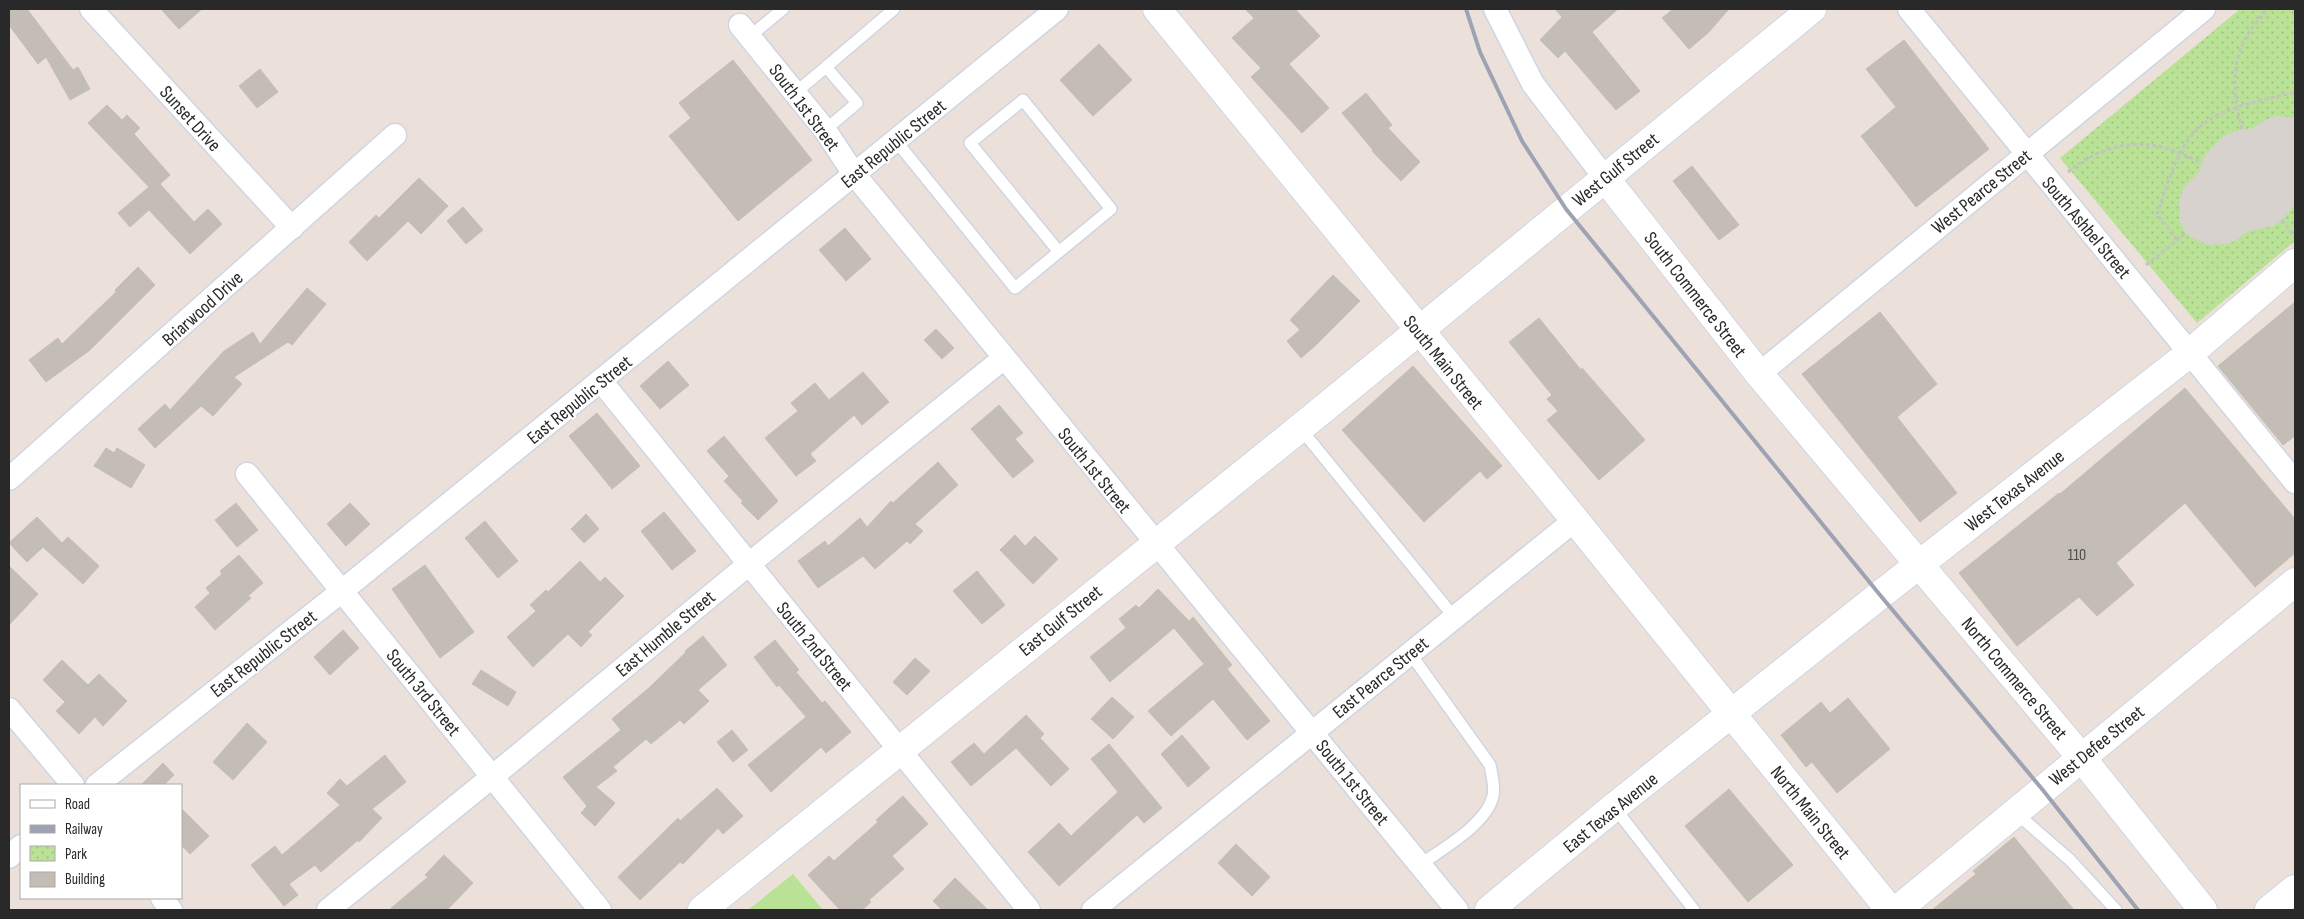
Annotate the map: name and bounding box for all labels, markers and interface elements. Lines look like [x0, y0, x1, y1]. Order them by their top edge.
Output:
street label: South 1st Street [764, 60, 844, 156]
street label: Sunset Drive [154, 81, 225, 157]
street label: East Republic Street [837, 95, 951, 194]
street label: West Gulf Street [1568, 128, 1664, 212]
street label: West Pearce Street [1927, 145, 2037, 239]
street label: South Ashbel Street [2036, 172, 2135, 284]
street label: South Commerce Street [1639, 227, 1751, 363]
street label: Briarwood Drive [158, 267, 248, 351]
street label: South Main Street [1398, 311, 1488, 415]
street label: East Republic Street [523, 351, 637, 450]
street label: South 1st Street [1052, 424, 1135, 518]
street label: West Texas Avenue [1961, 445, 2069, 537]
house number: 110 [2068, 546, 2086, 565]
street label: East Gulf Street [1015, 581, 1107, 662]
street label: East Humble Street [612, 586, 720, 682]
street label: South 2nd Street [771, 598, 857, 696]
street label: East Republic Street [206, 605, 322, 703]
street label: North Commerce Street [1956, 613, 2072, 745]
street label: East Pearce Street [1328, 632, 1434, 724]
street label: South 3rd Street [381, 645, 465, 741]
street label: West Defee Street [2045, 701, 2149, 792]
street label: South 1st Street [1310, 736, 1393, 830]
street label: North Main Street [1765, 762, 1855, 864]
street label: East Texas Avenue [1559, 768, 1663, 858]
legend [20, 784, 182, 899]
text: Road [65, 795, 90, 814]
text: Railway [65, 820, 103, 839]
text: Park [65, 845, 87, 864]
text: Building [65, 870, 105, 889]

